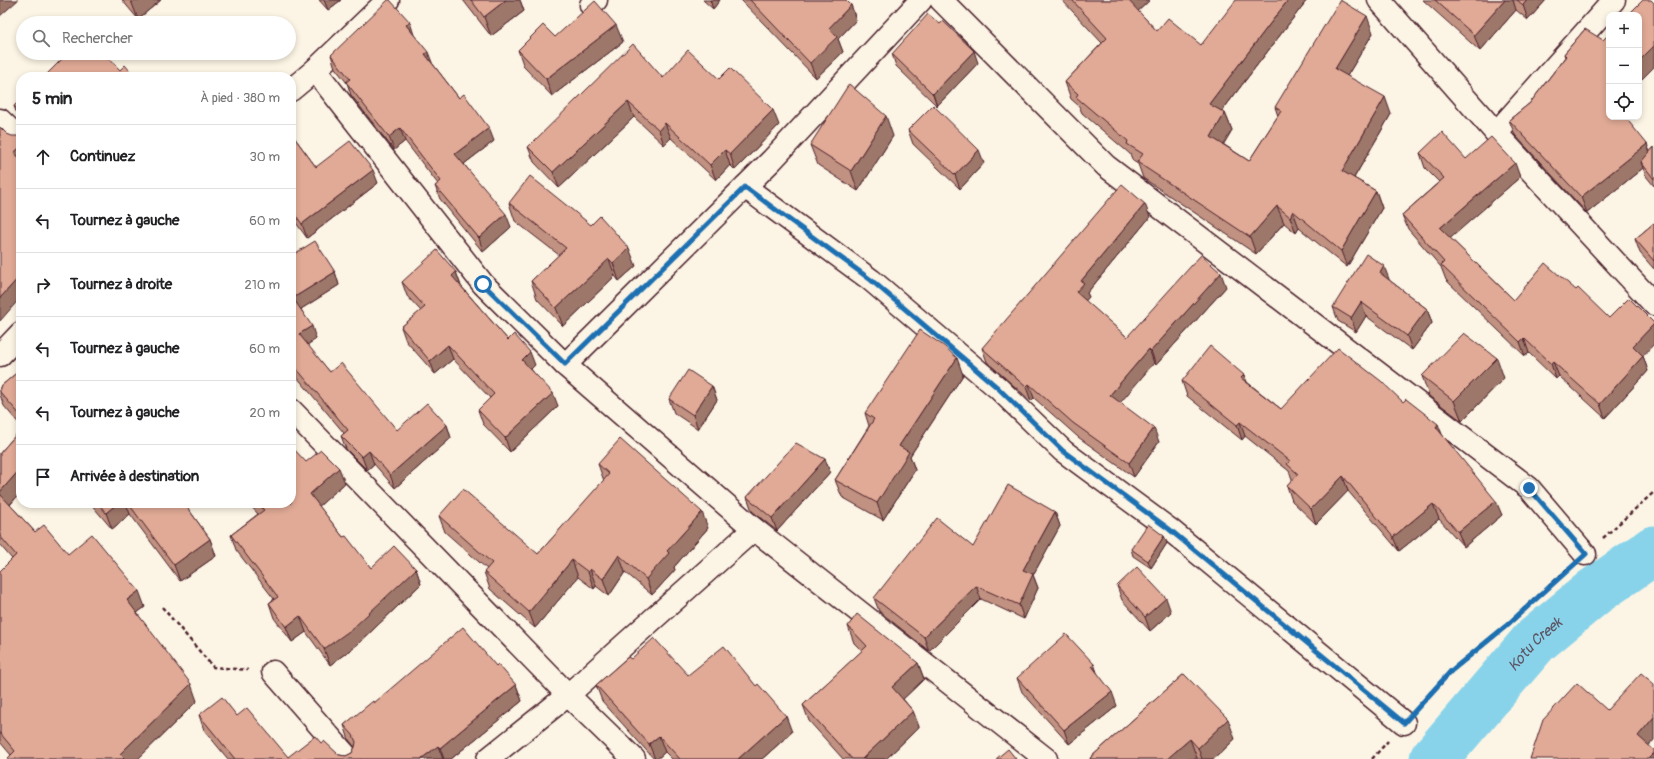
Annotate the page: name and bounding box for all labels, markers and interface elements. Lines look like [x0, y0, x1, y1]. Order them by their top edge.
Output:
map controls [1606, 12, 1642, 120]
button: + [1606, 12, 1642, 48]
search box [16, 16, 296, 60]
icon: search [30, 27, 52, 49]
text: Rechercher [62, 29, 133, 48]
button: − [1606, 48, 1642, 84]
button: locate [1606, 84, 1642, 120]
text: 5 min [32, 88, 72, 109]
text: À pied · 380 m [200, 90, 280, 106]
icon: ahead [32, 146, 54, 168]
text: Continuez [70, 147, 135, 166]
text: 30 m [250, 149, 280, 165]
icon: left [32, 210, 54, 232]
text: Tournez à gauche [70, 211, 180, 230]
text: 60 m [249, 213, 280, 229]
icon: right [32, 274, 54, 296]
text: Tournez à droite [70, 275, 172, 294]
route start [474, 275, 492, 293]
text: 210 m [244, 277, 280, 293]
icon: left [32, 338, 54, 360]
text: Tournez à gauche [70, 339, 180, 358]
text: 60 m [249, 341, 280, 357]
icon: left [32, 402, 54, 424]
text: Tournez à gauche [70, 403, 180, 422]
text: 20 m [249, 405, 280, 421]
icon: arrive [32, 466, 54, 488]
text: Arrivée à destination [70, 467, 199, 486]
route end [1520, 479, 1538, 497]
water label: Kotu Creek [1504, 612, 1568, 676]

